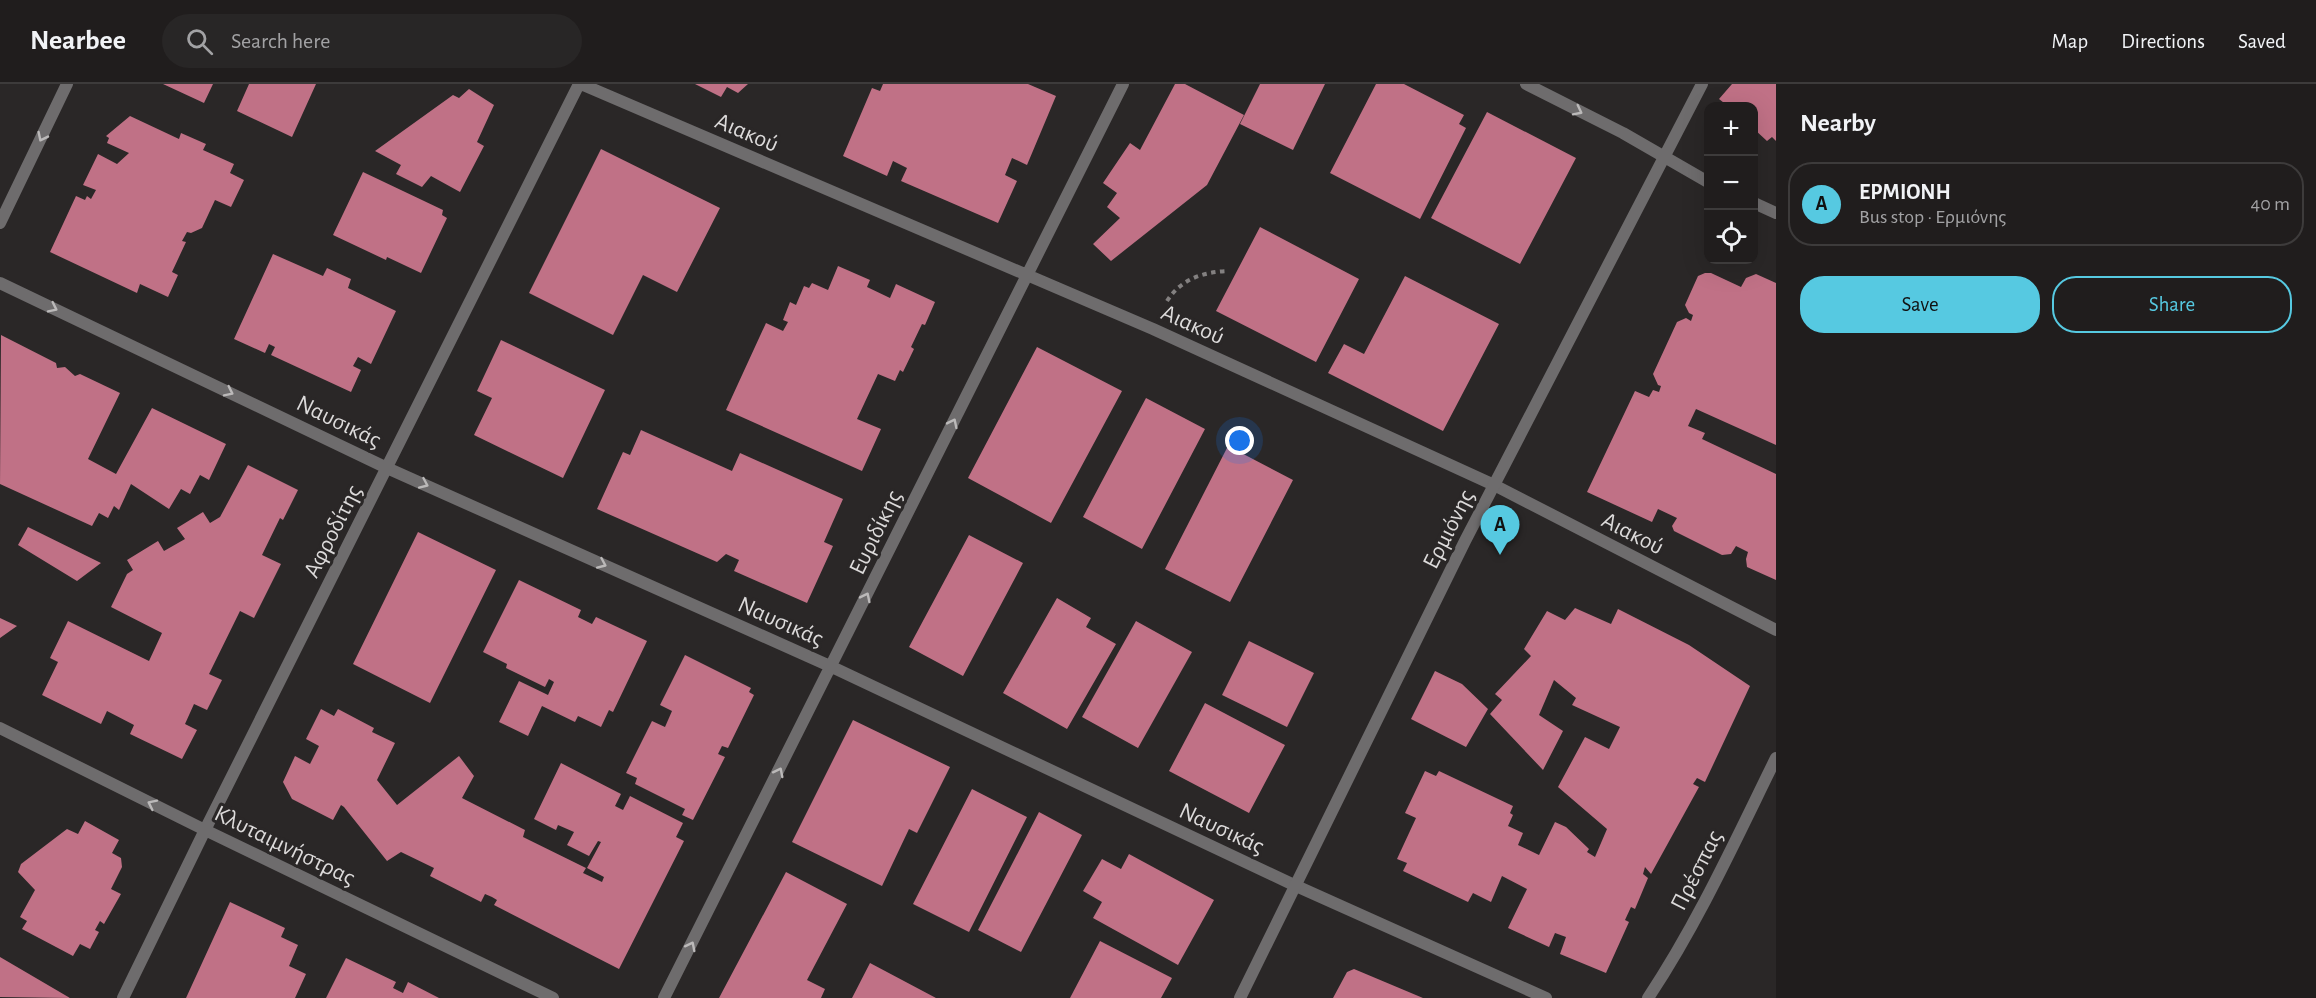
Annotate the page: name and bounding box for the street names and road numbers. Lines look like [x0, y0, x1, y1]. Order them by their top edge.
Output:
street label: Αιακού [711, 109, 782, 157]
street label: Αιακού [1157, 300, 1228, 349]
street label: Ναυσικάς [292, 391, 385, 453]
street label: Αφροδίτης [299, 481, 366, 582]
street label: Ερμιόνης [1419, 486, 1479, 573]
street label: Ευριδίκης [845, 487, 907, 578]
street label: Αιακού [1598, 508, 1667, 560]
street label: Ναυσικάς [734, 592, 827, 651]
street label: Ναυσικάς [1175, 799, 1268, 859]
street label: Κλυταιμνήστρας [210, 802, 359, 890]
street label: Πρέσπας [1667, 827, 1727, 914]

